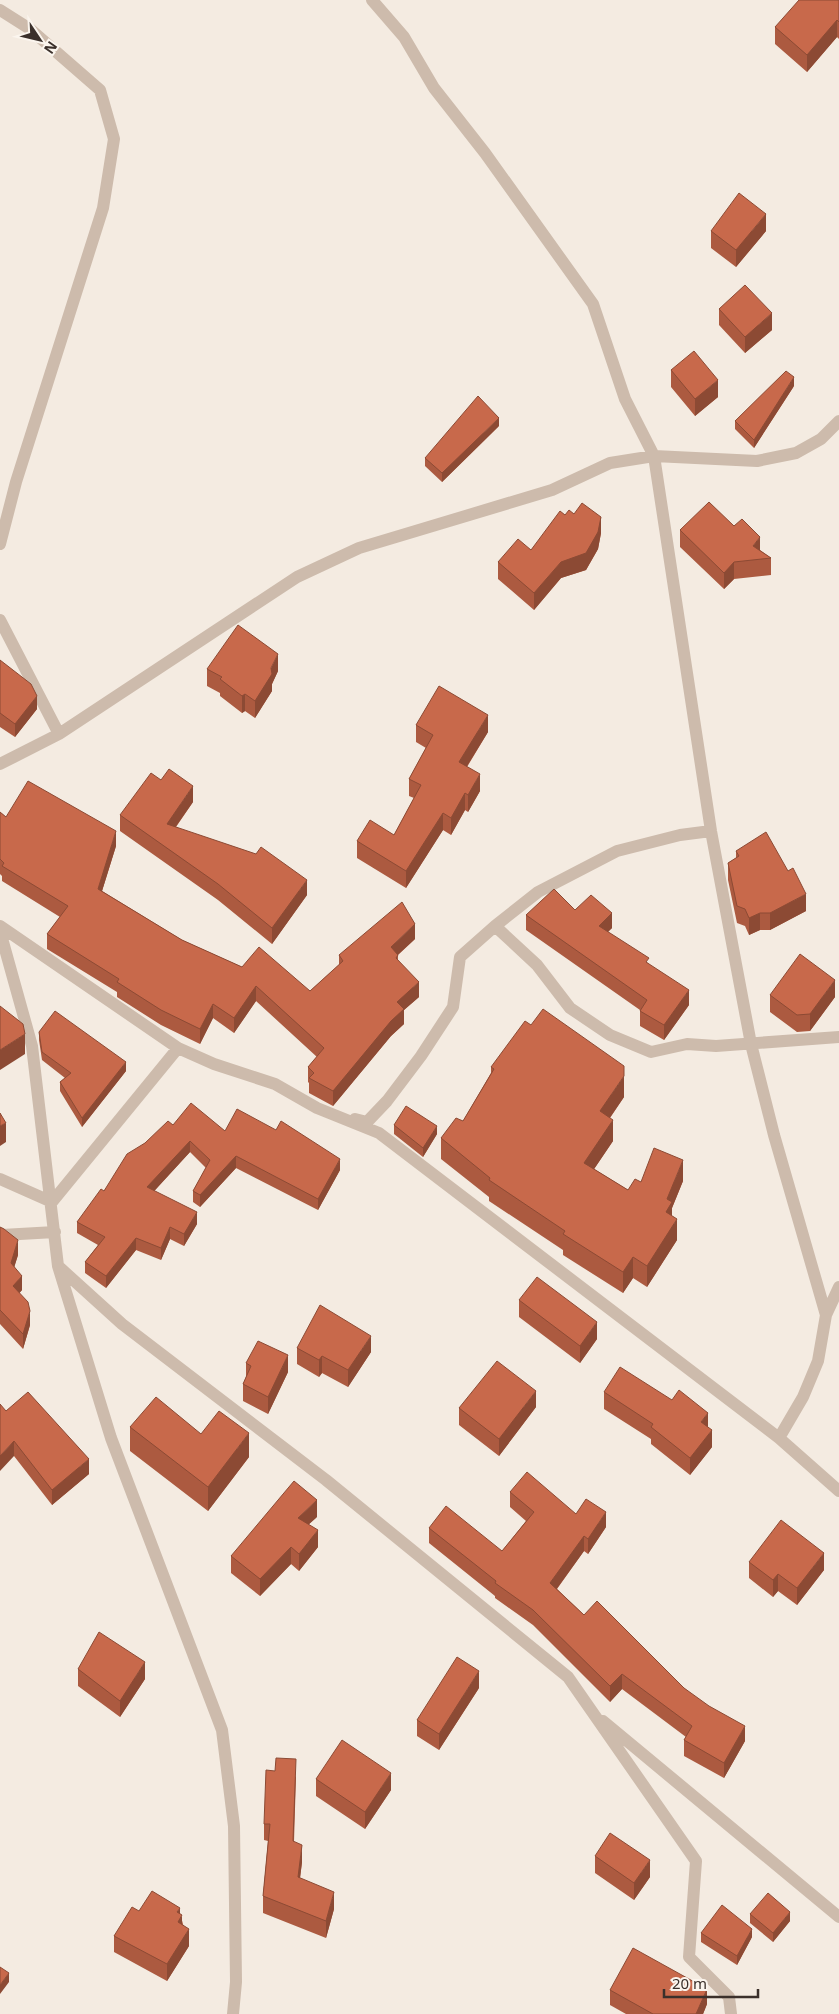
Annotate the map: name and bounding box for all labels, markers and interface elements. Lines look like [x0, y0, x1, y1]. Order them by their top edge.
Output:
north arrow [15, 15, 65, 65]
text: N [40, 38, 62, 58]
scale bar [664, 1966, 758, 1998]
text: 20 m [672, 1973, 707, 1993]

